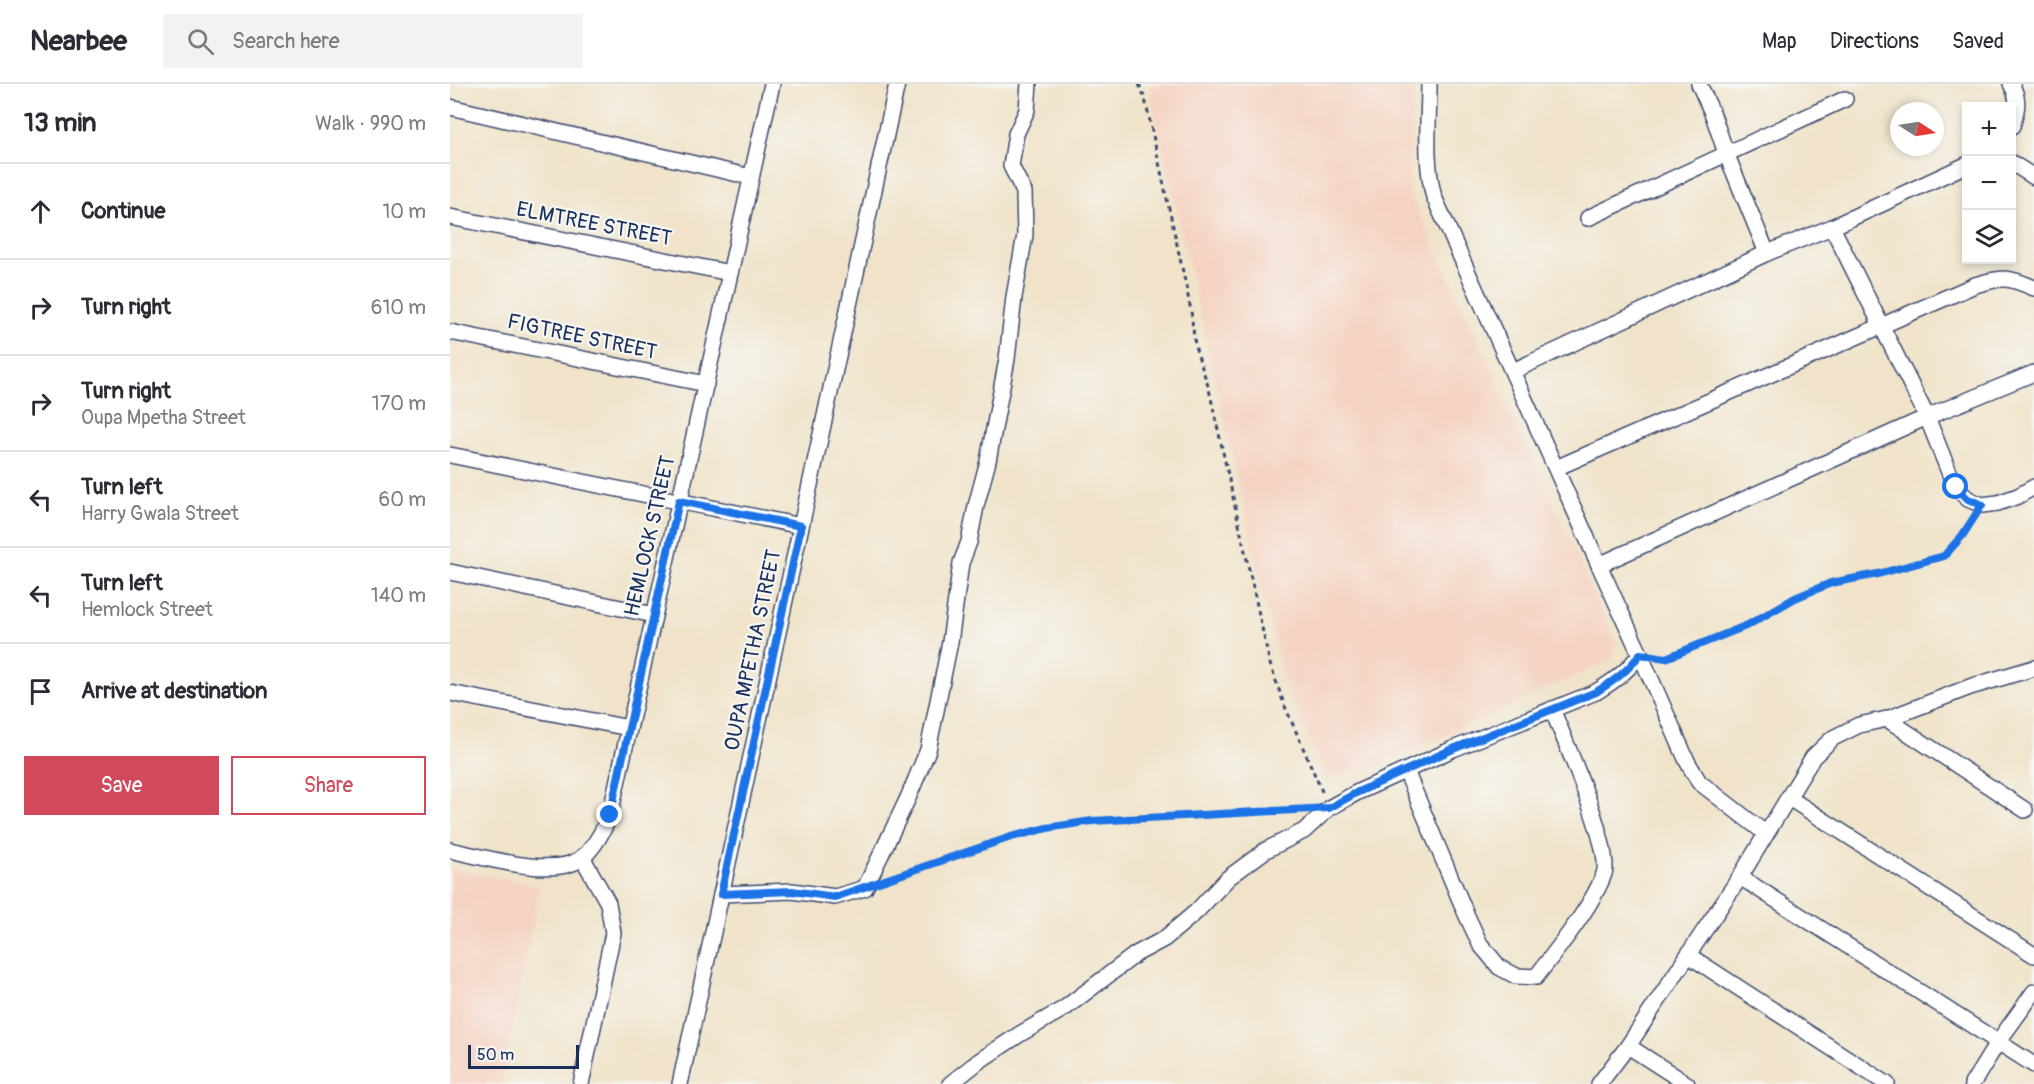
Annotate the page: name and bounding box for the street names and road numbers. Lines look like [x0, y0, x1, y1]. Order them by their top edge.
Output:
street label: ELMTREE STREET [514, 196, 674, 252]
street label: FIGTREE STREET [505, 308, 660, 366]
street label: HEMLOCK STREET [618, 453, 682, 619]
street label: OUPA MPETHA STREET [718, 547, 788, 753]

